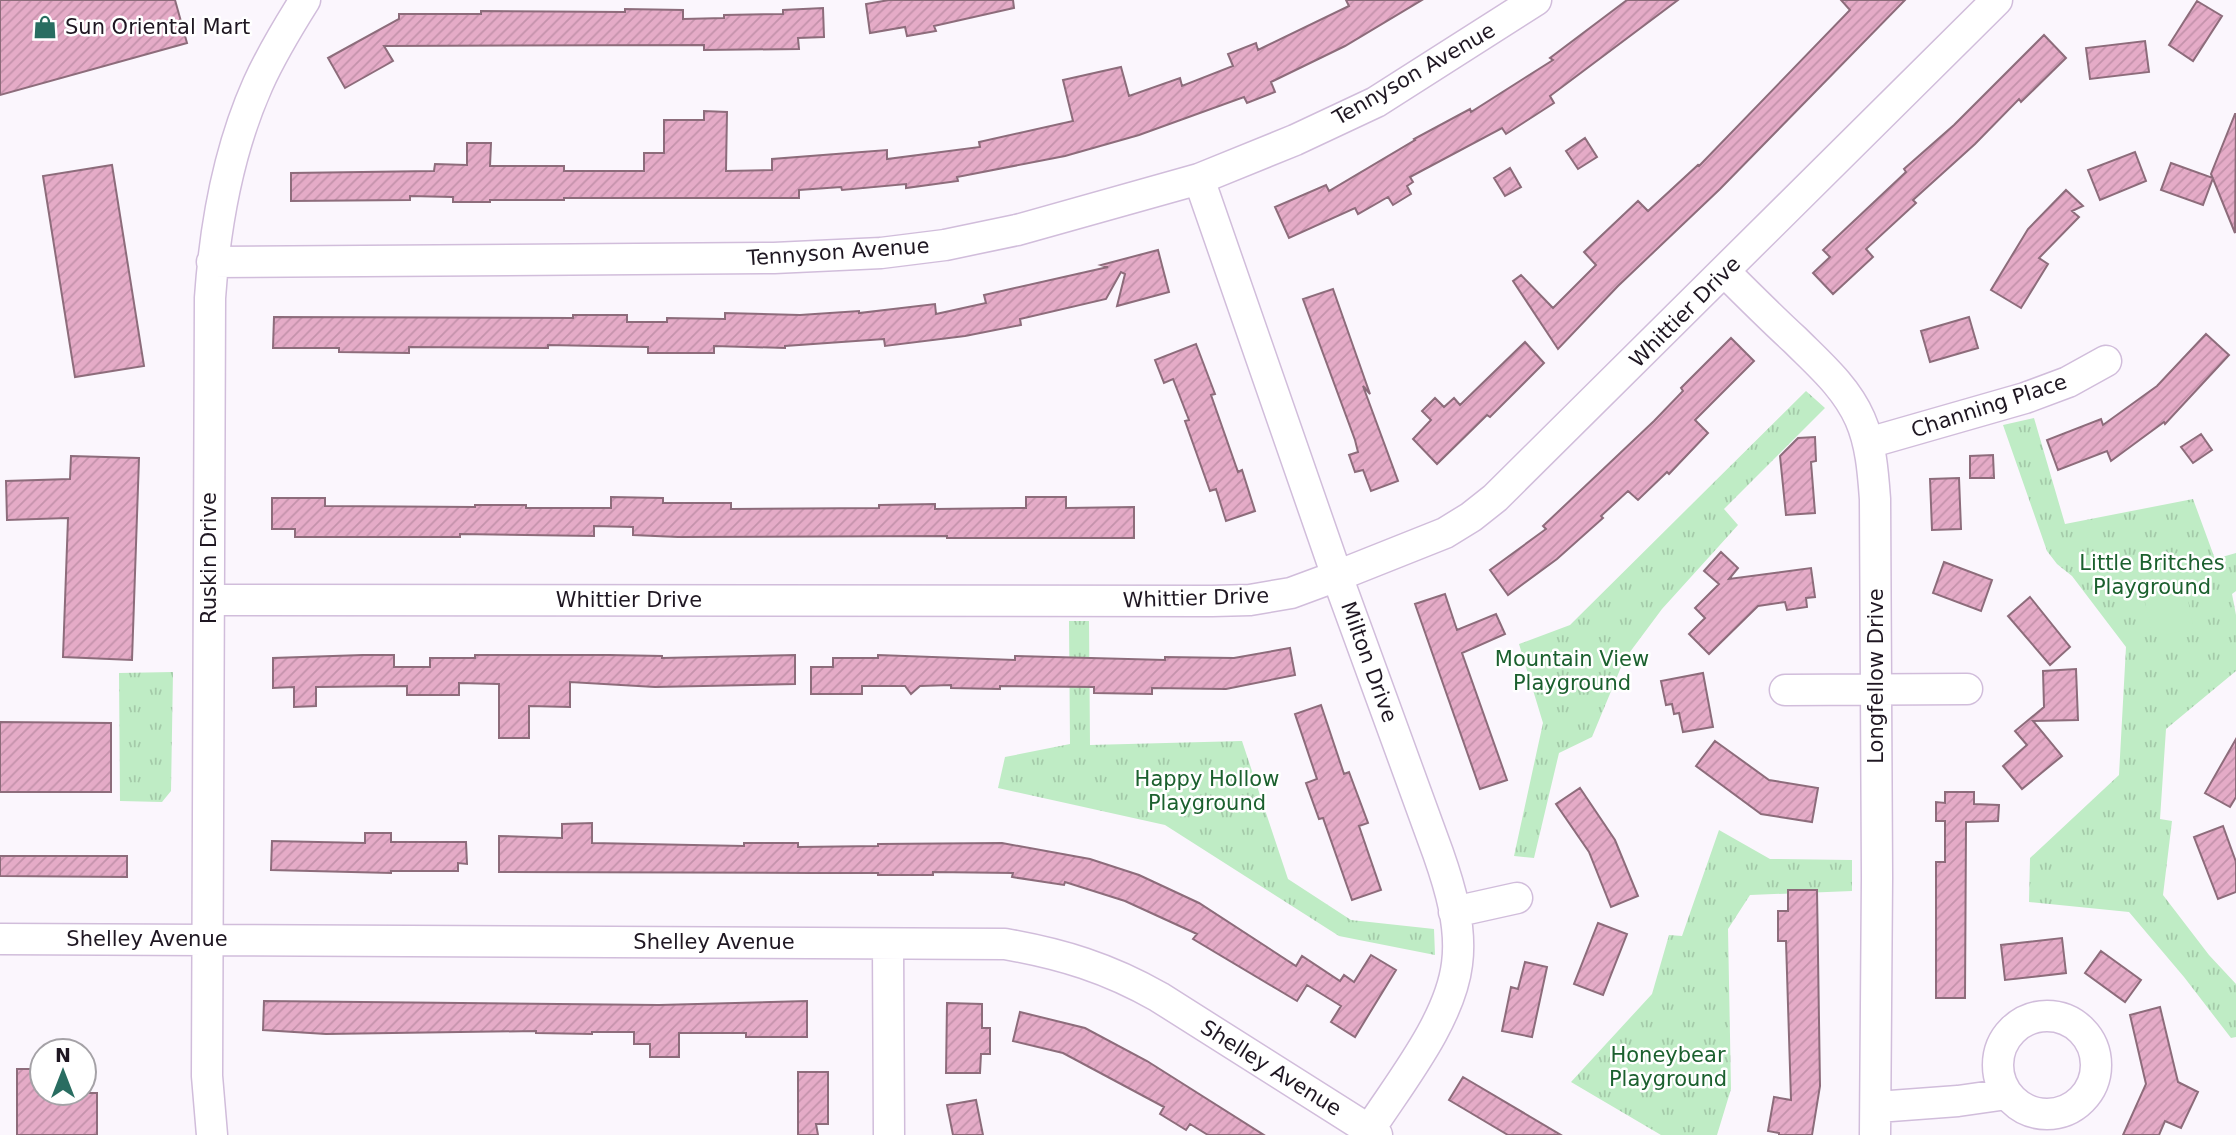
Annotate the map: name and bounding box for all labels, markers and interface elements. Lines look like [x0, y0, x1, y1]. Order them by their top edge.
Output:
shop icon: Sun Oriental Mart [31, 13, 59, 41]
place label: Sun Oriental Mart [65, 15, 250, 39]
street label: Tennyson Avenue [1328, 18, 1499, 131]
street label: Tennyson Avenue [745, 234, 930, 270]
street label: Whittier Drive [1625, 252, 1745, 372]
street label: Channing Place [1908, 369, 2070, 443]
street label: Ruskin Drive [197, 492, 221, 624]
park label: Little Britches Playground [2079, 551, 2225, 599]
street label: Whittier Drive [1122, 583, 1270, 613]
street label: Whittier Drive [556, 588, 702, 612]
street label: Longfellow Drive [1864, 588, 1888, 764]
street label: Milton Drive [1336, 598, 1402, 726]
park label: Mountain View Playground [1495, 647, 1649, 695]
park label: Happy Hollow Playground [1135, 767, 1279, 815]
street label: Shelley Avenue [66, 927, 228, 951]
street label: Shelley Avenue [633, 930, 795, 954]
street label: Shelley Avenue [1196, 1015, 1346, 1121]
north arrow [28, 1037, 98, 1107]
park label: Honeybear Playground [1609, 1043, 1727, 1091]
text: N [55, 1044, 71, 1066]

